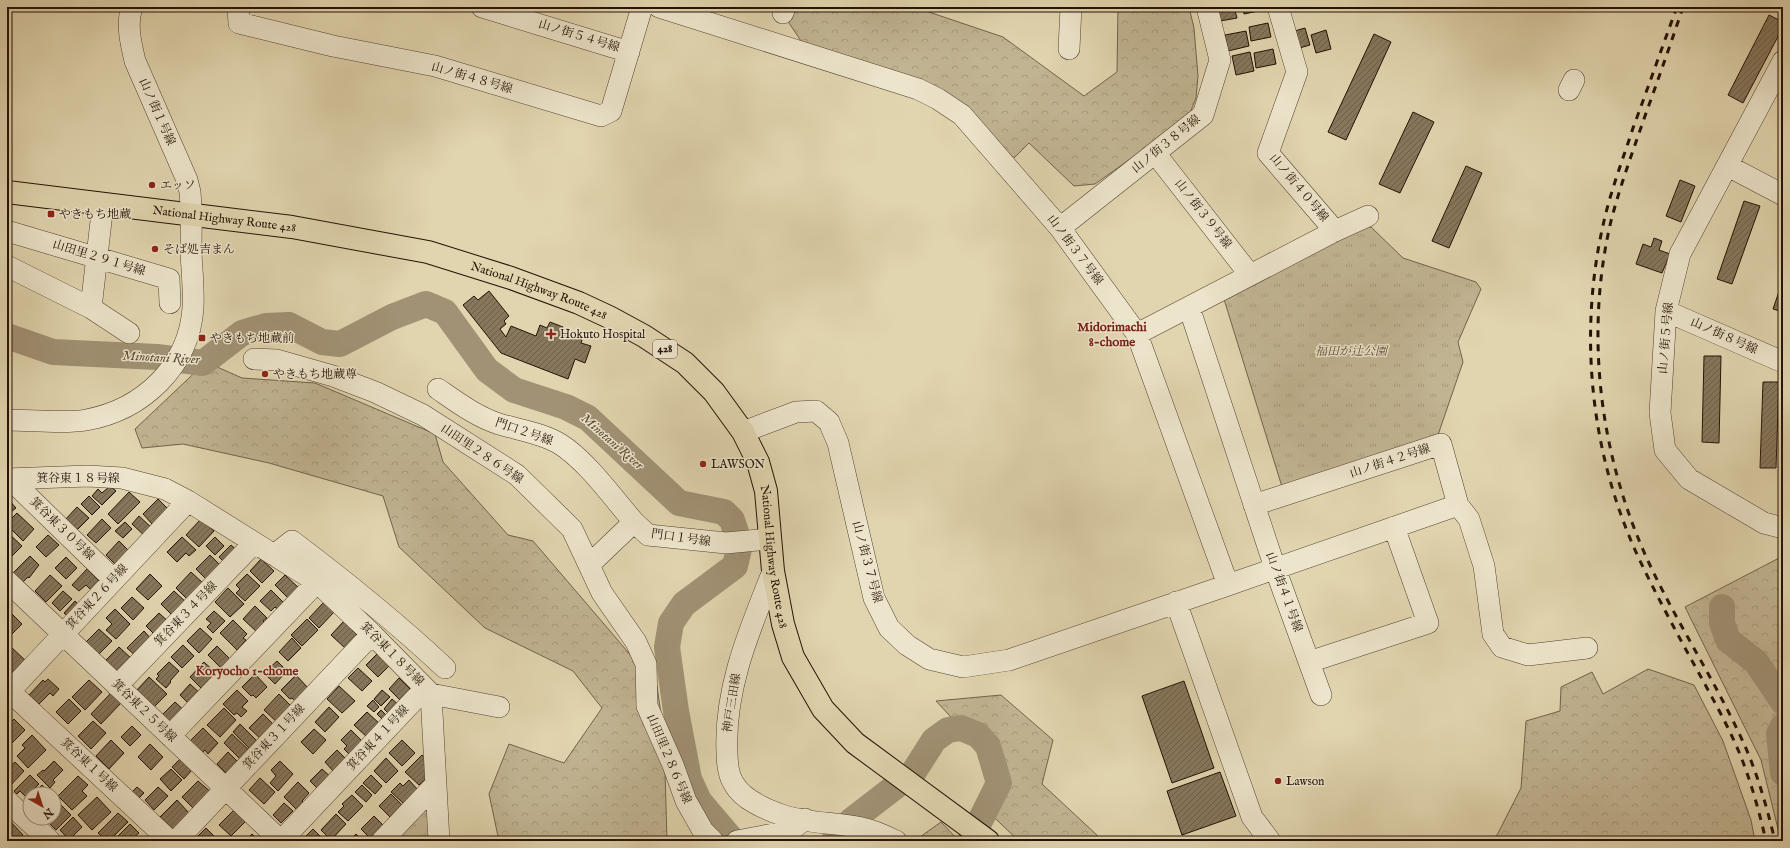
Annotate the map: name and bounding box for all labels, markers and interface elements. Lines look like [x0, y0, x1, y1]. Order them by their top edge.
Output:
street label: 山ノ街５４号線 [537, 17, 621, 55]
street label: 山ノ街４８号線 [430, 59, 514, 97]
street label: 山ノ街１号線 [136, 76, 178, 148]
street label: 山ノ街３８号線 [1129, 112, 1203, 176]
street label: 山ノ街４０号線 [1266, 151, 1332, 225]
street label: 山ノ街３９号線 [1171, 176, 1235, 252]
place label: エッソ [160, 178, 196, 193]
marker: エッソ [147, 180, 157, 190]
street label: National Highway Route 428 [152, 202, 298, 235]
place label: やきもち地蔵 [59, 207, 131, 222]
marker: やきもち地蔵 [46, 209, 56, 219]
street label: 山ノ街３７号線 [1044, 212, 1106, 288]
street label: 山田里２９１号線 [51, 237, 147, 279]
place label: そば処吉まん [163, 242, 235, 257]
marker: そば処吉まん [150, 244, 160, 254]
street label: National Highway Route 428 [469, 258, 610, 323]
street label: 山ノ街５号線 [1655, 301, 1677, 375]
street label: 山ノ街８号線 [1688, 315, 1760, 357]
district label: Midorimachi 8-chome [1077, 319, 1147, 351]
place label: Hokuto Hospital [560, 327, 646, 343]
marker: Hokuto Hospital [545, 328, 557, 340]
place label: やきもち地蔵前 [210, 331, 294, 346]
marker: やきもち地蔵前 [197, 333, 207, 343]
road number: 428 [653, 340, 677, 358]
park label: 福田が辻公園 [1315, 344, 1389, 359]
water label: Minotani River [122, 347, 201, 369]
place label: やきもち地蔵尊 [273, 367, 357, 382]
marker: やきもち地蔵尊 [260, 369, 270, 379]
water label: Minotani River [577, 410, 647, 474]
street label: 門口２号線 [493, 415, 555, 449]
street label: 山田里２８６号線 [438, 421, 526, 487]
street label: 山ノ街４２号線 [1348, 441, 1432, 481]
place label: LAWSON [711, 457, 765, 472]
marker: LAWSON [698, 459, 708, 469]
street label: 箕谷東１８号線 [36, 471, 120, 486]
street label: National Highway Route 428 [757, 483, 791, 630]
street label: 箕谷東３０号線 [27, 494, 97, 564]
street label: 山ノ街３７号線 [849, 519, 885, 605]
street label: 門口１号線 [650, 526, 712, 550]
street label: 山ノ街４１号線 [1263, 550, 1305, 634]
street label: 箕谷東２６号線 [63, 561, 131, 633]
street label: 箕谷東３４号線 [151, 579, 221, 649]
street label: 箕谷東１８号線 [357, 619, 427, 689]
district label: Koryocho 1-chome [196, 663, 298, 680]
street label: 神戸三田線 [720, 672, 744, 734]
street label: 箕谷東２５号線 [109, 676, 179, 746]
street label: 箕谷東３１号線 [240, 701, 308, 773]
street label: 箕谷東４１号線 [344, 702, 412, 774]
street label: 山田里２８６号線 [643, 712, 695, 806]
street label: 箕谷東１号線 [58, 735, 120, 795]
place label: Lawson [1286, 774, 1325, 789]
marker: Lawson [1273, 776, 1283, 786]
north arrow [22, 786, 62, 826]
text: N [39, 804, 57, 822]

